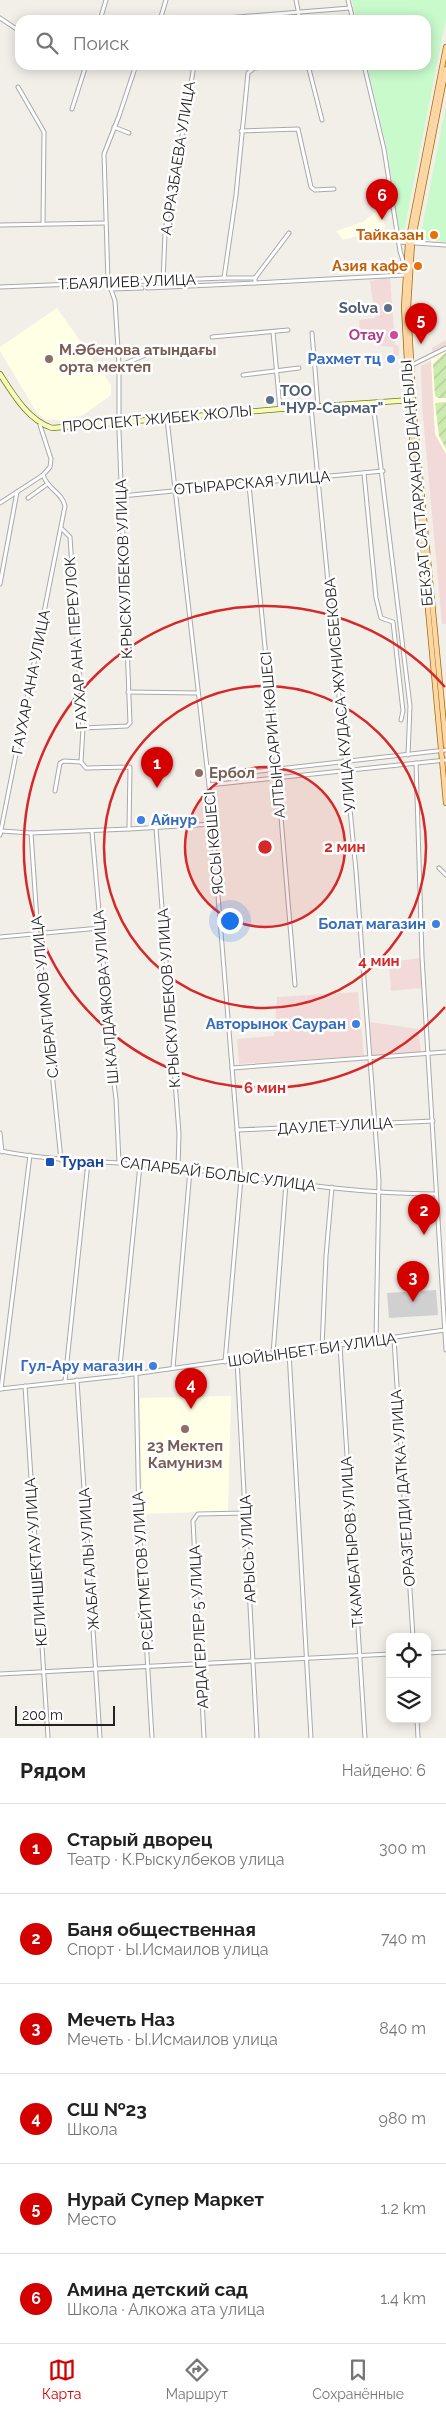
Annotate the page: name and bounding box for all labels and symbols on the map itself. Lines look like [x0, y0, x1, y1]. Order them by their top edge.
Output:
street label: А.ОРАЗБАЕВА УЛИЦА [157, 80, 199, 236]
pin: 6 [366, 179, 398, 220]
place label: Тайказан [356, 226, 424, 244]
marker: Тайказан [428, 229, 440, 241]
place label: Азия кафе [332, 257, 408, 275]
marker: Азия кафе [412, 260, 424, 272]
street label: Т.БАЯЛИЕВ УЛИЦА [58, 271, 196, 293]
place label: Solva [339, 299, 378, 317]
marker: Solva [382, 302, 394, 314]
pin: 5 [405, 303, 437, 344]
place label: Отау [349, 326, 385, 344]
marker: Отау [388, 329, 400, 341]
place label: М.Әбенова атындағы орта мектеп [59, 341, 216, 376]
place label: Рахмет тц [308, 350, 381, 368]
marker: М.Әбенова атындағы орта мектеп [43, 353, 55, 365]
marker: Рахмет тц [385, 353, 397, 365]
street label: БЕКЗАТ САТТАРХАНОВ ДАҢҒЫЛЫ [397, 359, 437, 607]
place label: ТОО "НУР-Сармат" [280, 382, 384, 417]
marker: ТОО "НУР-Сармат" [264, 394, 276, 406]
street label: ПРОСПЕКТ ЖИБЕК ЖОЛЫ [61, 402, 253, 436]
street label: ОТЫРАРСКАЯ УЛИЦА [173, 467, 331, 499]
street label: К.РЫСКУЛБЕКОВ УЛИЦА [112, 479, 136, 659]
street label: ГАУХАР АНА ПЕРЕУЛОК [61, 555, 91, 730]
street label: УЛИЦА КУДАСА ЖУНИСБЕКОВА [321, 577, 359, 813]
street label: ГАУХАР АНА УЛИЦА [8, 608, 54, 756]
street label: АЛТЫНСАРИН КӨШЕСІ [257, 651, 289, 819]
pin: 1 [141, 747, 173, 788]
place label: Ербол [209, 764, 255, 782]
marker: Ербол [193, 767, 205, 779]
street label: ЯССЫ КӨШЕСІ [200, 790, 228, 896]
place label: Айнур [151, 811, 197, 829]
marker: Айнур [135, 814, 147, 826]
centre of rings [256, 838, 274, 856]
text: 2 мин [324, 838, 366, 856]
street label: К.РЫСКУЛБЕКОВ УЛИЦА [154, 908, 184, 1088]
your location [217, 908, 243, 934]
street label: Ш.КАЛДАЯКОВА УЛИЦА [89, 909, 123, 1085]
street label: С.ИБРАГИМОВ УЛИЦА [28, 915, 62, 1079]
place label: Болат магазин [318, 915, 426, 933]
marker: Болат магазин [430, 918, 442, 930]
text: 4 мин [358, 952, 400, 970]
place label: Авторынок Сауран [206, 1015, 346, 1033]
marker: Авторынок Сауран [350, 1018, 362, 1030]
text: 6 мин [244, 1079, 286, 1097]
street label: ДАУЛЕТ УЛИЦА [277, 1114, 393, 1138]
place label: Туран [60, 1153, 104, 1171]
street label: САПАРБАЙ БОЛЫС УЛИЦА [119, 1153, 317, 1195]
marker: Туран [44, 1156, 56, 1168]
pin: 2 [408, 1194, 440, 1235]
pin: 3 [397, 1261, 429, 1302]
street label: ШОЙЫНБЕТ БИ УЛИЦА [227, 1329, 397, 1371]
place label: Гул-Ару магазин [21, 1357, 143, 1375]
marker: Гул-Ару магазин [147, 1360, 159, 1372]
pin: 4 [175, 1368, 207, 1409]
street label: ОРАЗГЕЛДИ ДАТКА УЛИЦА [387, 1389, 419, 1587]
marker: 23 Мектеп Камунизм [179, 1423, 191, 1435]
place label: 23 Мектеп Камунизм [147, 1437, 223, 1472]
street label: Т.КАМБАТЫРОВ УЛИЦА [337, 1456, 367, 1628]
street label: КЕЛИНШЕКТАУ УЛИЦА [21, 1477, 51, 1647]
street label: ЖАБАГАЛЫ УЛИЦА [75, 1487, 103, 1631]
street label: Р.СЕЙТМЕТОВ УЛИЦА [128, 1491, 158, 1651]
street label: АРЫСЬ УЛИЦА [236, 1495, 260, 1603]
street label: АРДАГЕРЛЕР 5 УЛИЦА [186, 1545, 212, 1709]
scale bar [15, 1703, 115, 1726]

